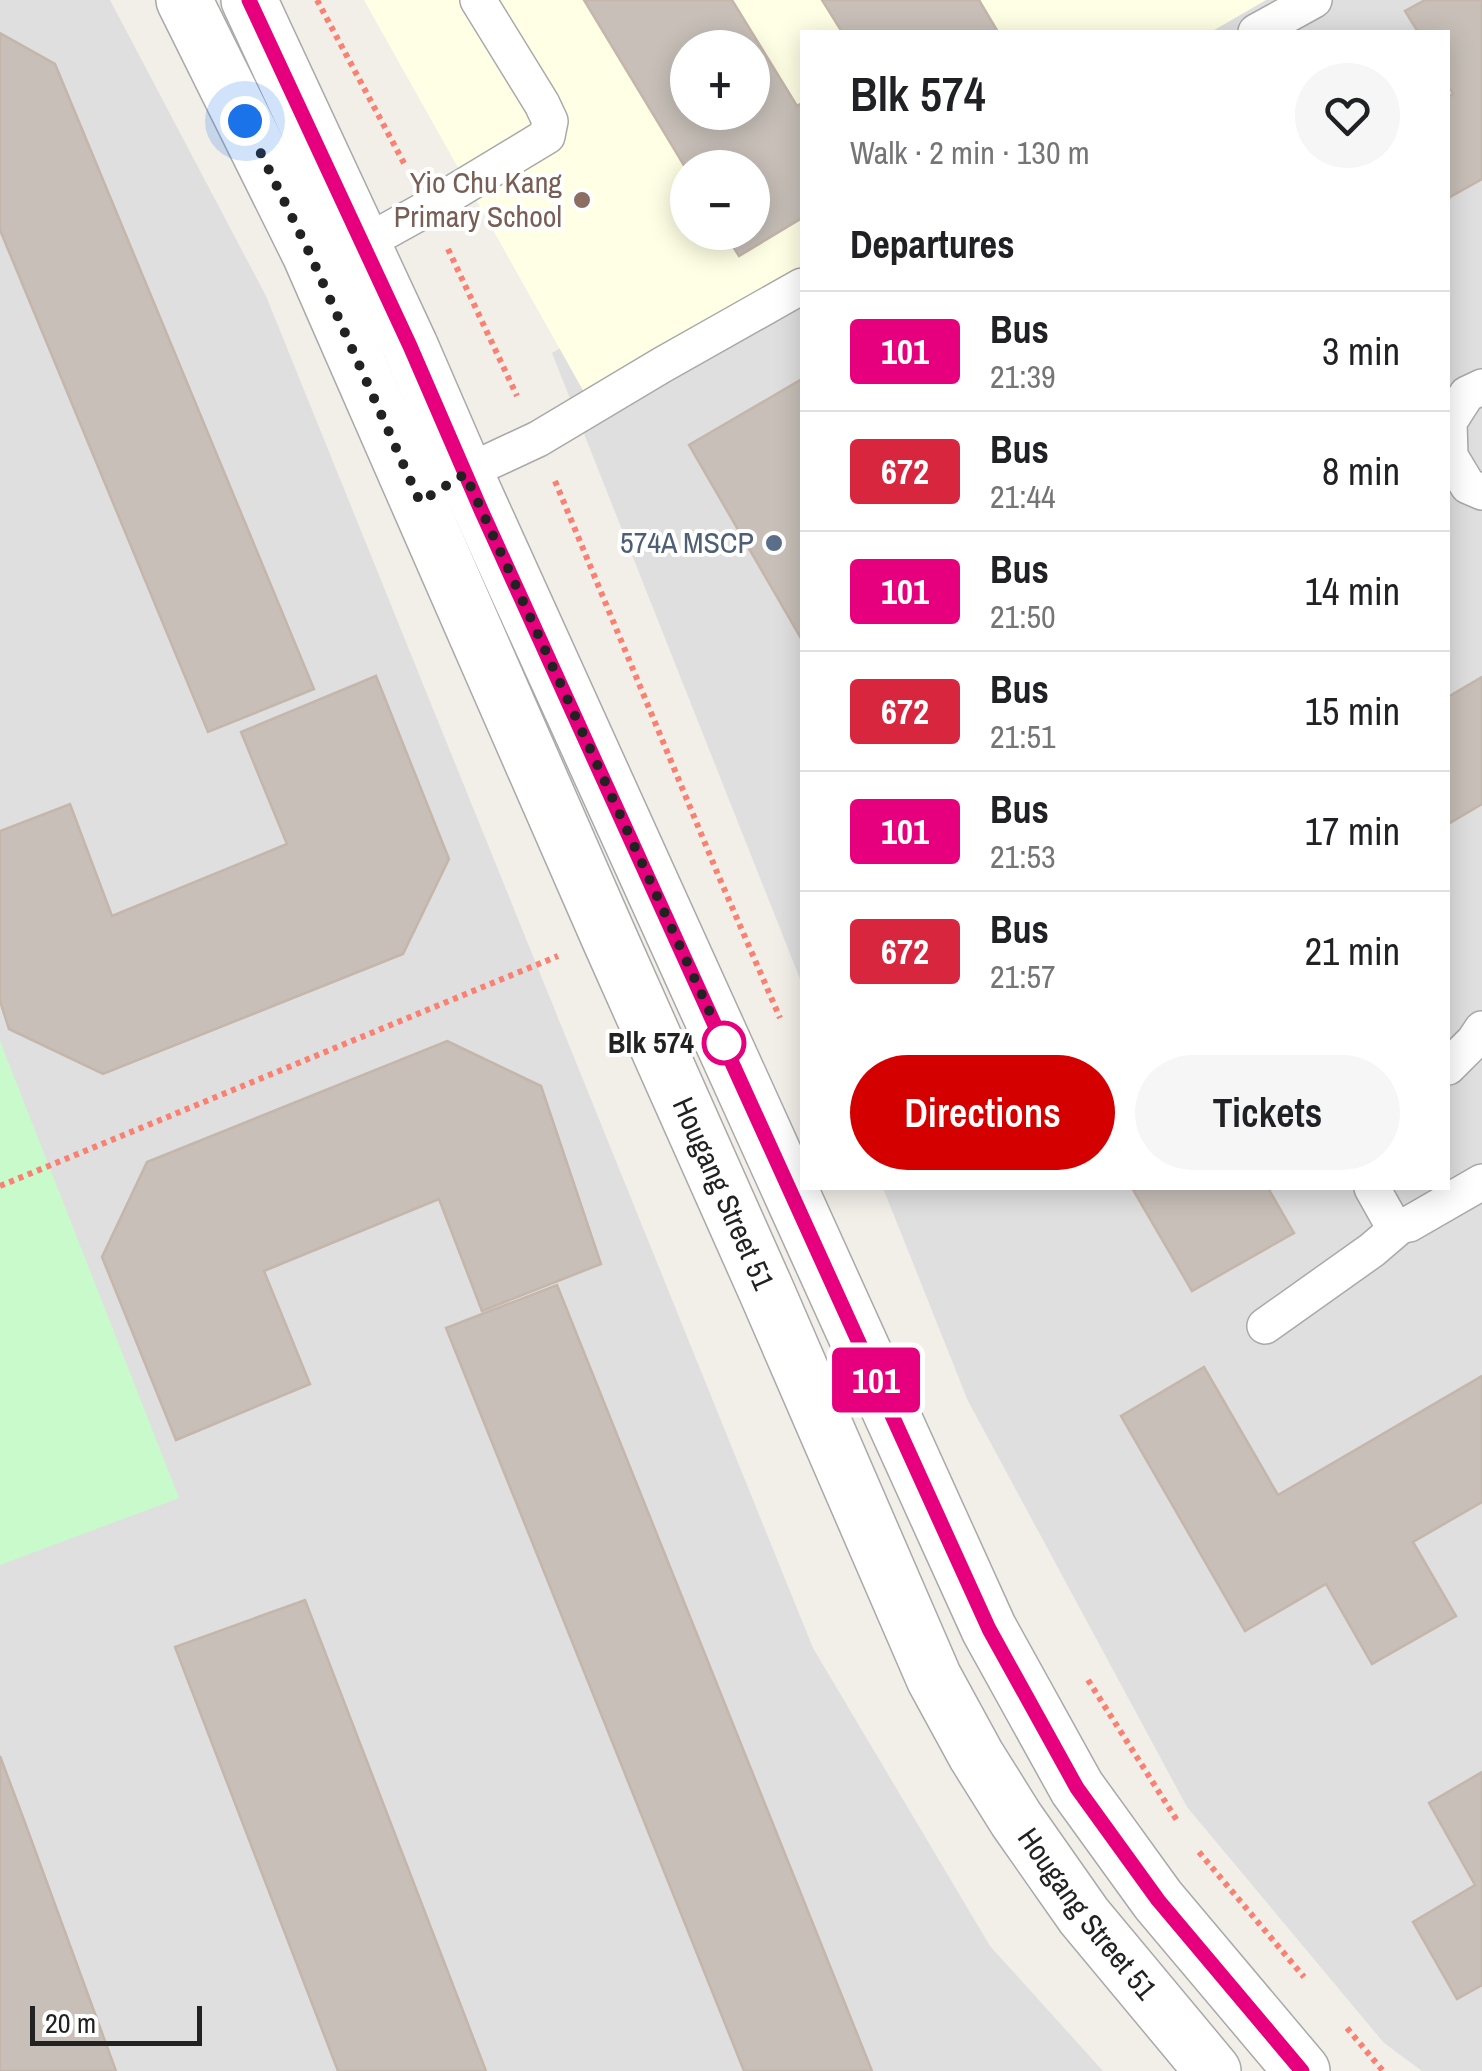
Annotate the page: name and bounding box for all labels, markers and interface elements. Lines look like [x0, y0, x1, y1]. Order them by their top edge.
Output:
map controls [670, 30, 770, 250]
button: + [670, 30, 770, 130]
text: Blk 574 [850, 61, 986, 126]
button: heart [1295, 63, 1400, 168]
your location [220, 96, 270, 146]
text: Walk · 2 min · 130 m [850, 131, 1090, 174]
button: − [670, 150, 770, 250]
place label: Yio Chu Kang Primary School [394, 162, 562, 236]
marker: Yio Chu Kang Primary School [571, 189, 593, 211]
text: Departures [850, 219, 1015, 270]
text: Bus [990, 304, 1049, 355]
text: 3 min [1322, 326, 1400, 377]
text: 101 [881, 328, 929, 375]
text: 21:39 [990, 355, 1056, 398]
text: Bus [990, 424, 1049, 475]
text: 8 min [1322, 446, 1400, 497]
text: 672 [881, 448, 929, 495]
text: 21:44 [990, 475, 1056, 518]
place label: 574A MSCP [620, 522, 754, 562]
marker: 574A MSCP [763, 532, 785, 554]
text: Bus [990, 544, 1049, 595]
text: 14 min [1305, 566, 1400, 617]
text: 101 [881, 568, 929, 615]
text: 21:50 [990, 595, 1056, 638]
text: Bus [990, 664, 1049, 715]
text: 15 min [1305, 686, 1400, 737]
text: 672 [881, 688, 929, 735]
text: 21:51 [990, 715, 1056, 758]
text: Bus [990, 784, 1049, 835]
text: 17 min [1305, 806, 1400, 857]
text: 101 [881, 808, 929, 855]
text: 21:53 [990, 835, 1056, 878]
text: Bus [990, 904, 1049, 955]
text: 21 min [1305, 926, 1400, 977]
text: 672 [881, 928, 929, 975]
text: 21:57 [990, 955, 1056, 998]
place label: Blk 574 [608, 1022, 694, 1062]
marker: Blk 574 [703, 1022, 745, 1064]
button: Directions [850, 1055, 1115, 1170]
button: Tickets [1135, 1055, 1400, 1170]
street label: Hougang Street 51 [664, 1091, 784, 1296]
line badge: 101 [818, 1348, 934, 1412]
text: 101 [852, 1357, 900, 1404]
street label: Hougang Street 51 [1009, 1819, 1166, 2008]
scale bar [30, 2001, 202, 2046]
text: 20 m [45, 2004, 96, 2042]

